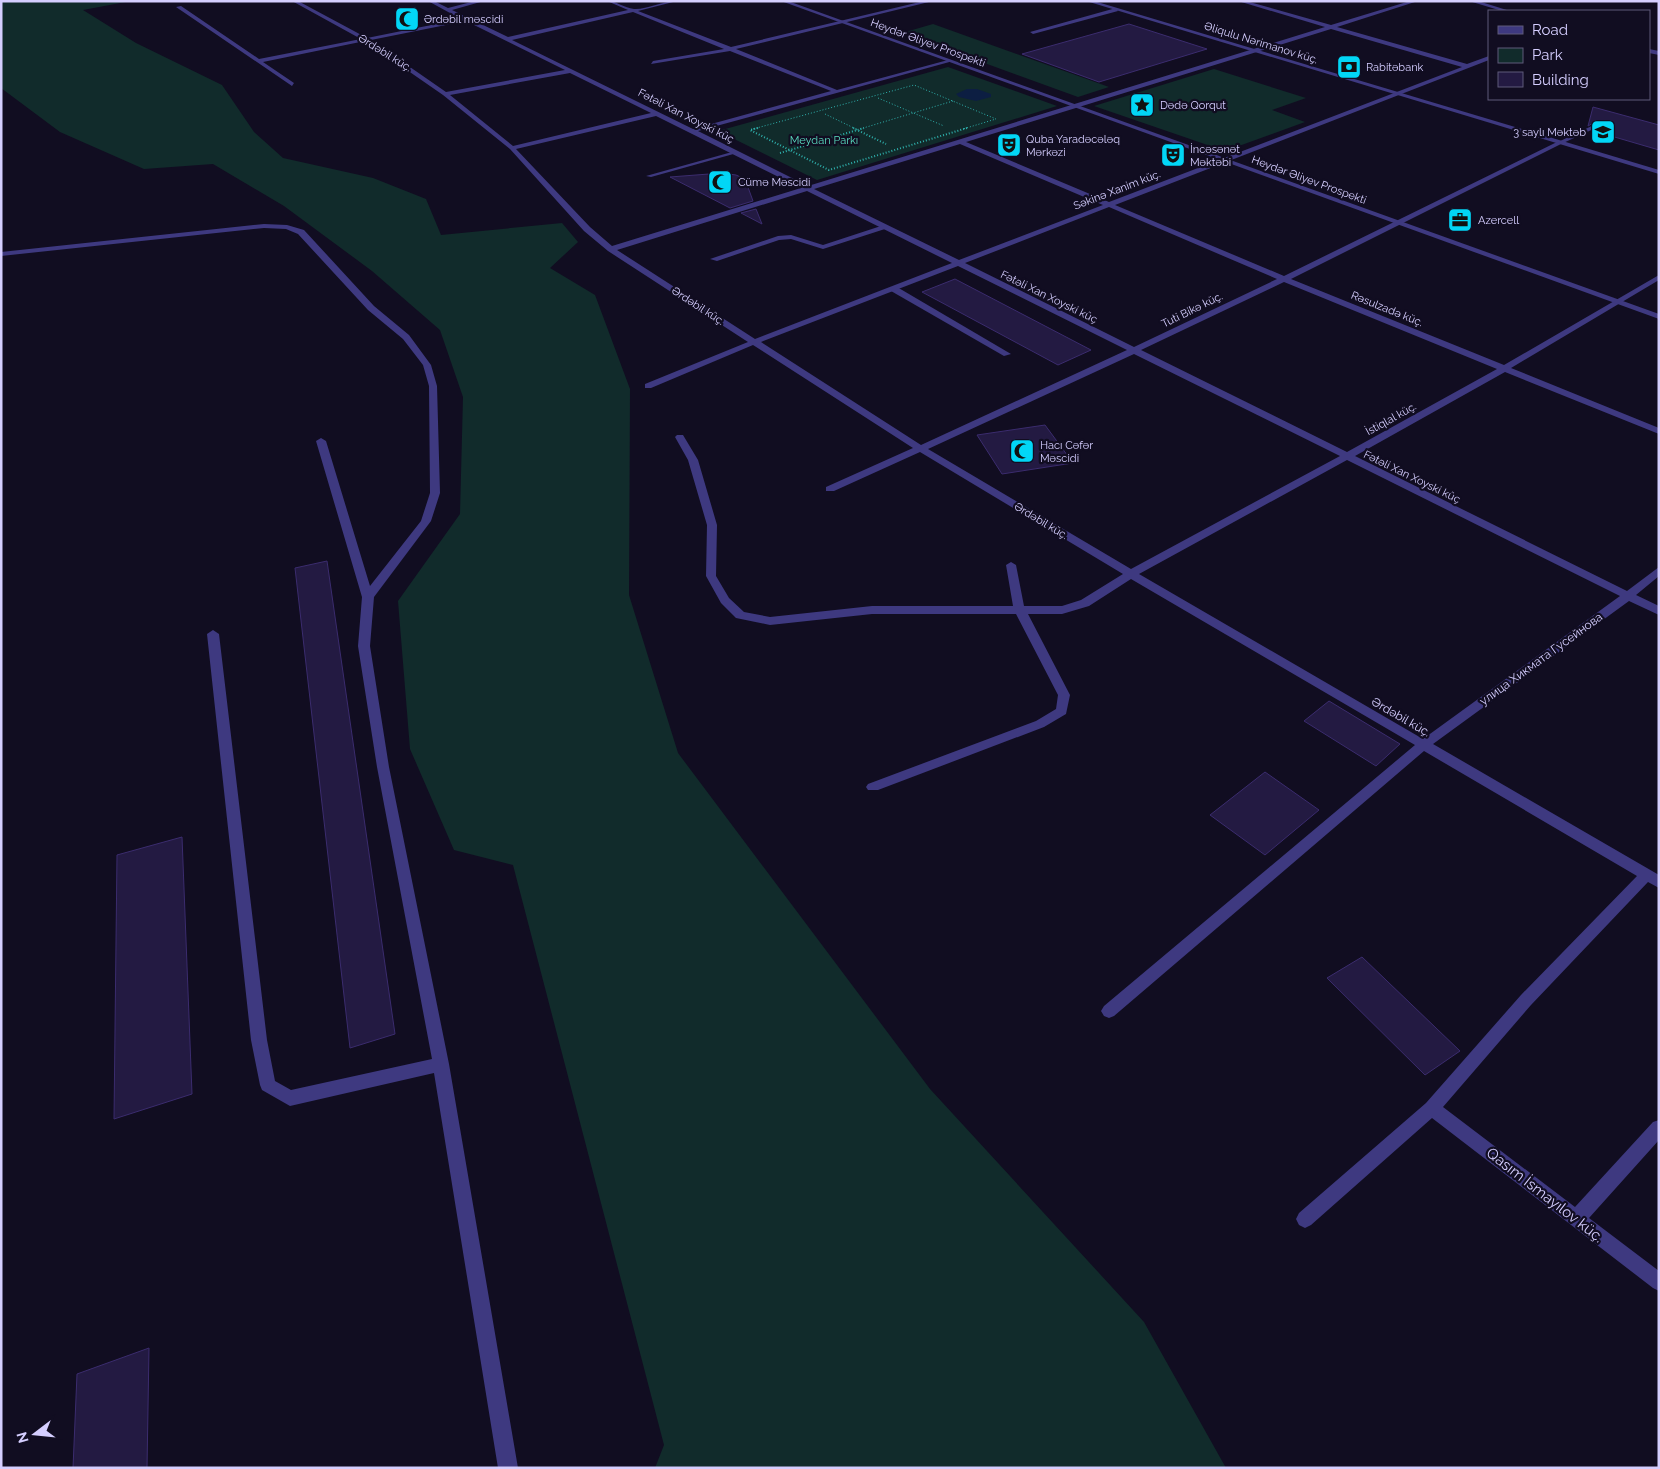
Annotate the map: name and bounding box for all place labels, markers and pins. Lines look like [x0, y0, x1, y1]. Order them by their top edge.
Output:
mosque icon: Ərdəbil məscidi [394, 6, 420, 32]
place label: Ərdəbil məscidi [424, 13, 503, 26]
bank icon: Rabitəbank [1336, 54, 1362, 80]
place label: Rabitəbank [1366, 61, 1424, 74]
place icon: Dədə Qorqut [1129, 92, 1155, 118]
place label: Dədə Qorqut [1160, 99, 1226, 112]
school or university icon: 3 saylı Məktəb [1590, 119, 1616, 145]
place label: 3 saylı Məktəb [1513, 126, 1586, 139]
theatre icon: Quba Yaradəcələq Mərkəzi [996, 132, 1022, 158]
place label: Quba Yaradəcələq Mərkəzi [1026, 133, 1120, 159]
theatre icon: İncəsənət Məktəbi [1160, 142, 1186, 168]
place label: İncəsənət Məktəbi [1190, 143, 1240, 169]
mosque icon: Cümə Məscidi [707, 169, 733, 195]
place label: Cümə Məscidi [738, 176, 810, 189]
office icon: Azercell [1447, 207, 1473, 233]
place label: Azercell [1478, 214, 1519, 227]
mosque icon: Hacı Cəfər Məscidi [1009, 438, 1035, 464]
place label: Hacı Cəfər Məscidi [1040, 439, 1093, 465]

